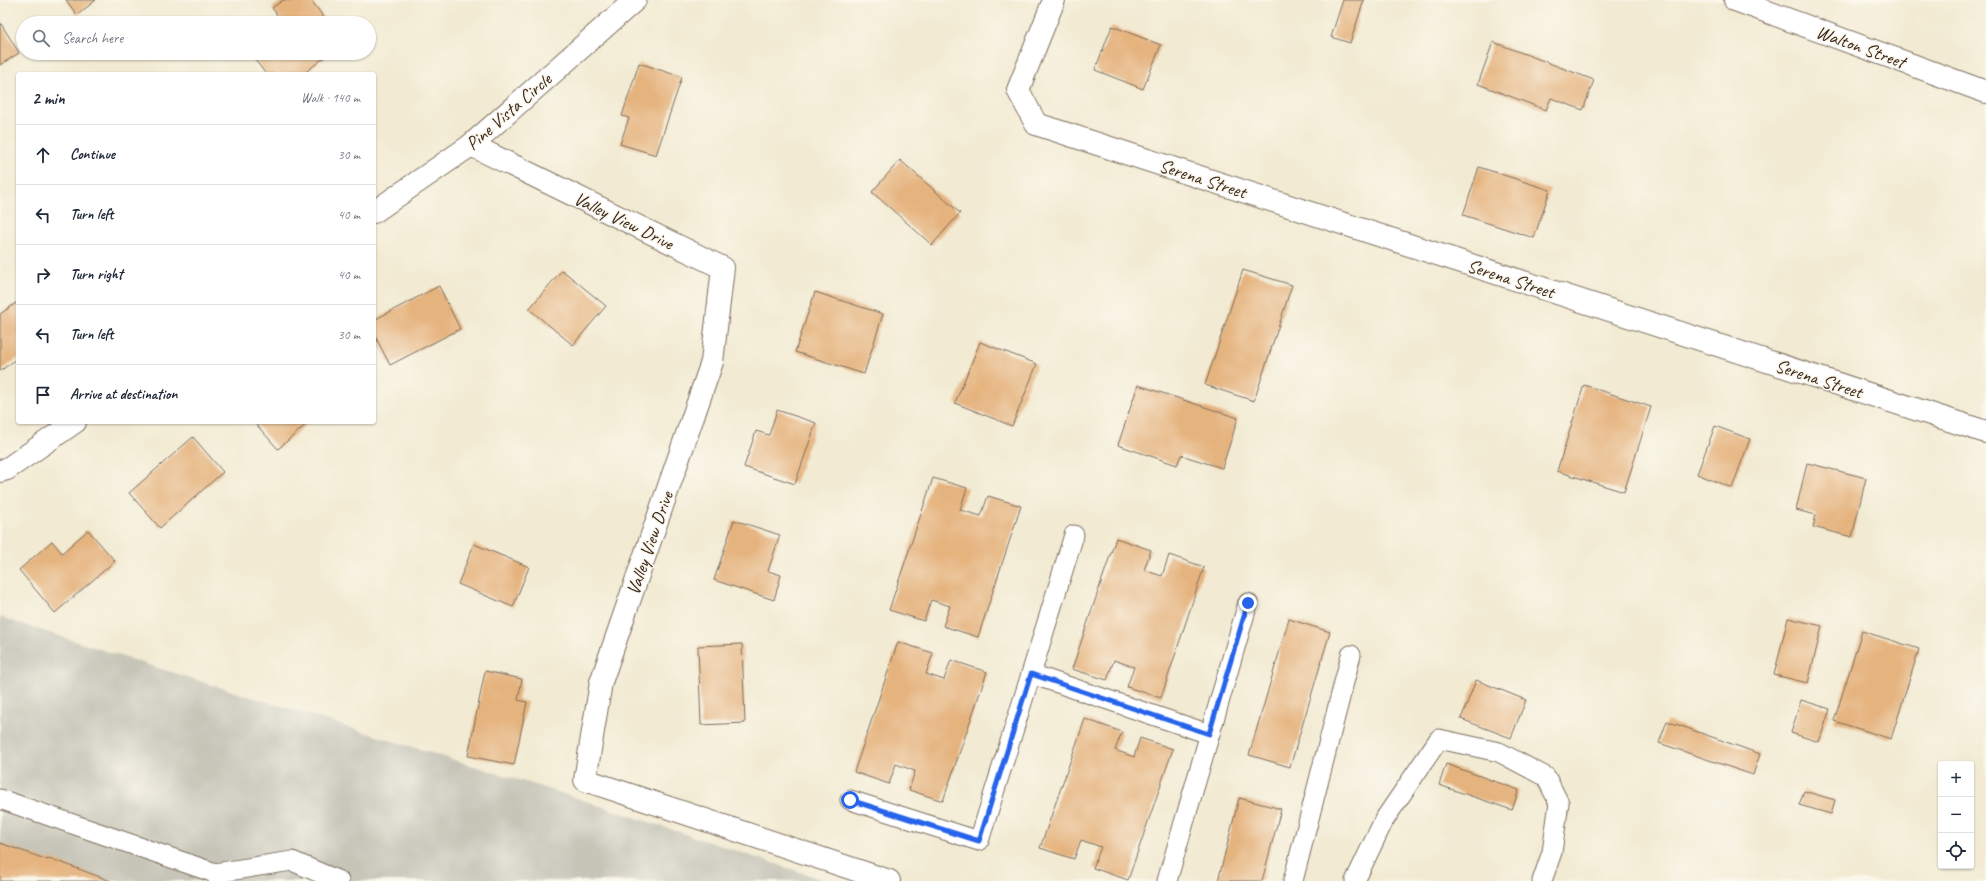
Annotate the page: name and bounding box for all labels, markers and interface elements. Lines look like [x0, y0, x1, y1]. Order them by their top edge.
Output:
search box [16, 16, 376, 60]
street label: Walton Street [1813, 20, 1911, 75]
icon: search [30, 27, 52, 49]
text: Search here [62, 29, 123, 48]
street label: Pine Vista Circle [461, 67, 558, 156]
text: 2 min [32, 88, 65, 109]
text: Walk · 140 m [301, 90, 360, 106]
icon: ahead [32, 144, 54, 166]
text: Continue [70, 145, 115, 164]
text: 30 m [338, 147, 360, 163]
street label: Serena Street [1156, 154, 1251, 205]
street label: Valley View Drive [570, 187, 679, 256]
icon: left [32, 204, 54, 226]
text: Turn left [70, 205, 113, 224]
text: 40 m [338, 207, 360, 223]
street label: Serena Street [1464, 254, 1559, 305]
icon: right [32, 264, 54, 286]
text: Turn right [70, 265, 123, 284]
text: 40 m [338, 267, 360, 283]
icon: left [32, 324, 54, 346]
text: Turn left [70, 325, 113, 344]
text: 30 m [338, 327, 360, 343]
street label: Serena Street [1772, 354, 1867, 405]
icon: arrive [32, 384, 54, 406]
text: Arrive at destination [70, 385, 177, 404]
street label: Valley View Drive [621, 487, 679, 598]
route end [1239, 594, 1257, 612]
map controls [1938, 761, 1974, 869]
button: + [1938, 761, 1974, 797]
route start [841, 791, 859, 809]
button: − [1938, 797, 1974, 833]
button: locate [1938, 833, 1974, 869]

